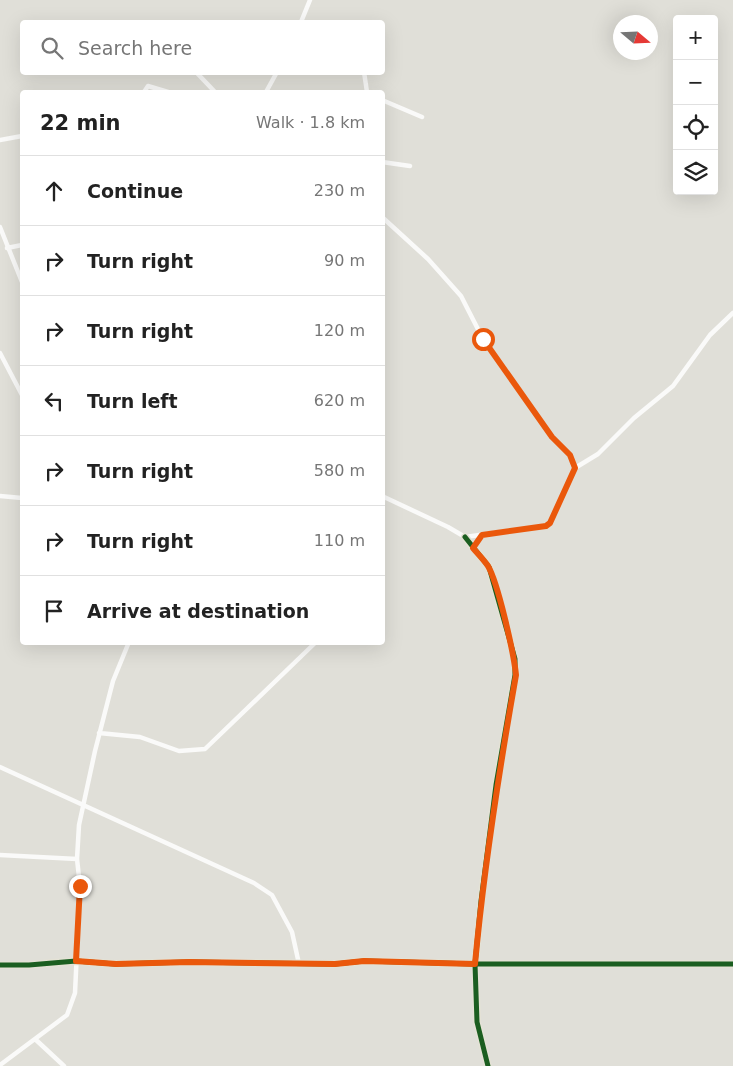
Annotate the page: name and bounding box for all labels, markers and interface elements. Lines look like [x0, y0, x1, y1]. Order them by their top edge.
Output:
north arrow [613, 15, 658, 60]
map controls [673, 15, 718, 195]
button: + [673, 15, 718, 60]
search box [20, 20, 385, 75]
icon: search [38, 34, 66, 62]
text: Search here [78, 37, 192, 59]
button: − [673, 60, 718, 105]
button: locate [673, 105, 718, 150]
text: 22 min [40, 111, 121, 135]
text: Walk · 1.8 km [256, 113, 365, 132]
button: layers [673, 150, 718, 195]
icon: ahead [40, 177, 68, 205]
text: Continue [87, 180, 183, 202]
text: 230 m [314, 181, 365, 200]
icon: right [40, 247, 68, 275]
text: Turn right [87, 250, 193, 272]
text: 90 m [324, 251, 365, 270]
icon: right [40, 317, 68, 345]
text: Turn right [87, 320, 193, 342]
text: 120 m [314, 321, 365, 340]
route start [472, 328, 495, 351]
icon: left [40, 387, 68, 415]
text: Turn left [87, 390, 178, 412]
text: 620 m [314, 391, 365, 410]
icon: right [40, 457, 68, 485]
text: Turn right [87, 460, 193, 482]
text: 580 m [314, 461, 365, 480]
icon: right [40, 527, 68, 555]
text: Turn right [87, 530, 193, 552]
text: 110 m [314, 531, 365, 550]
icon: arrive [40, 597, 68, 625]
text: Arrive at destination [87, 600, 309, 622]
route end [69, 875, 92, 898]

